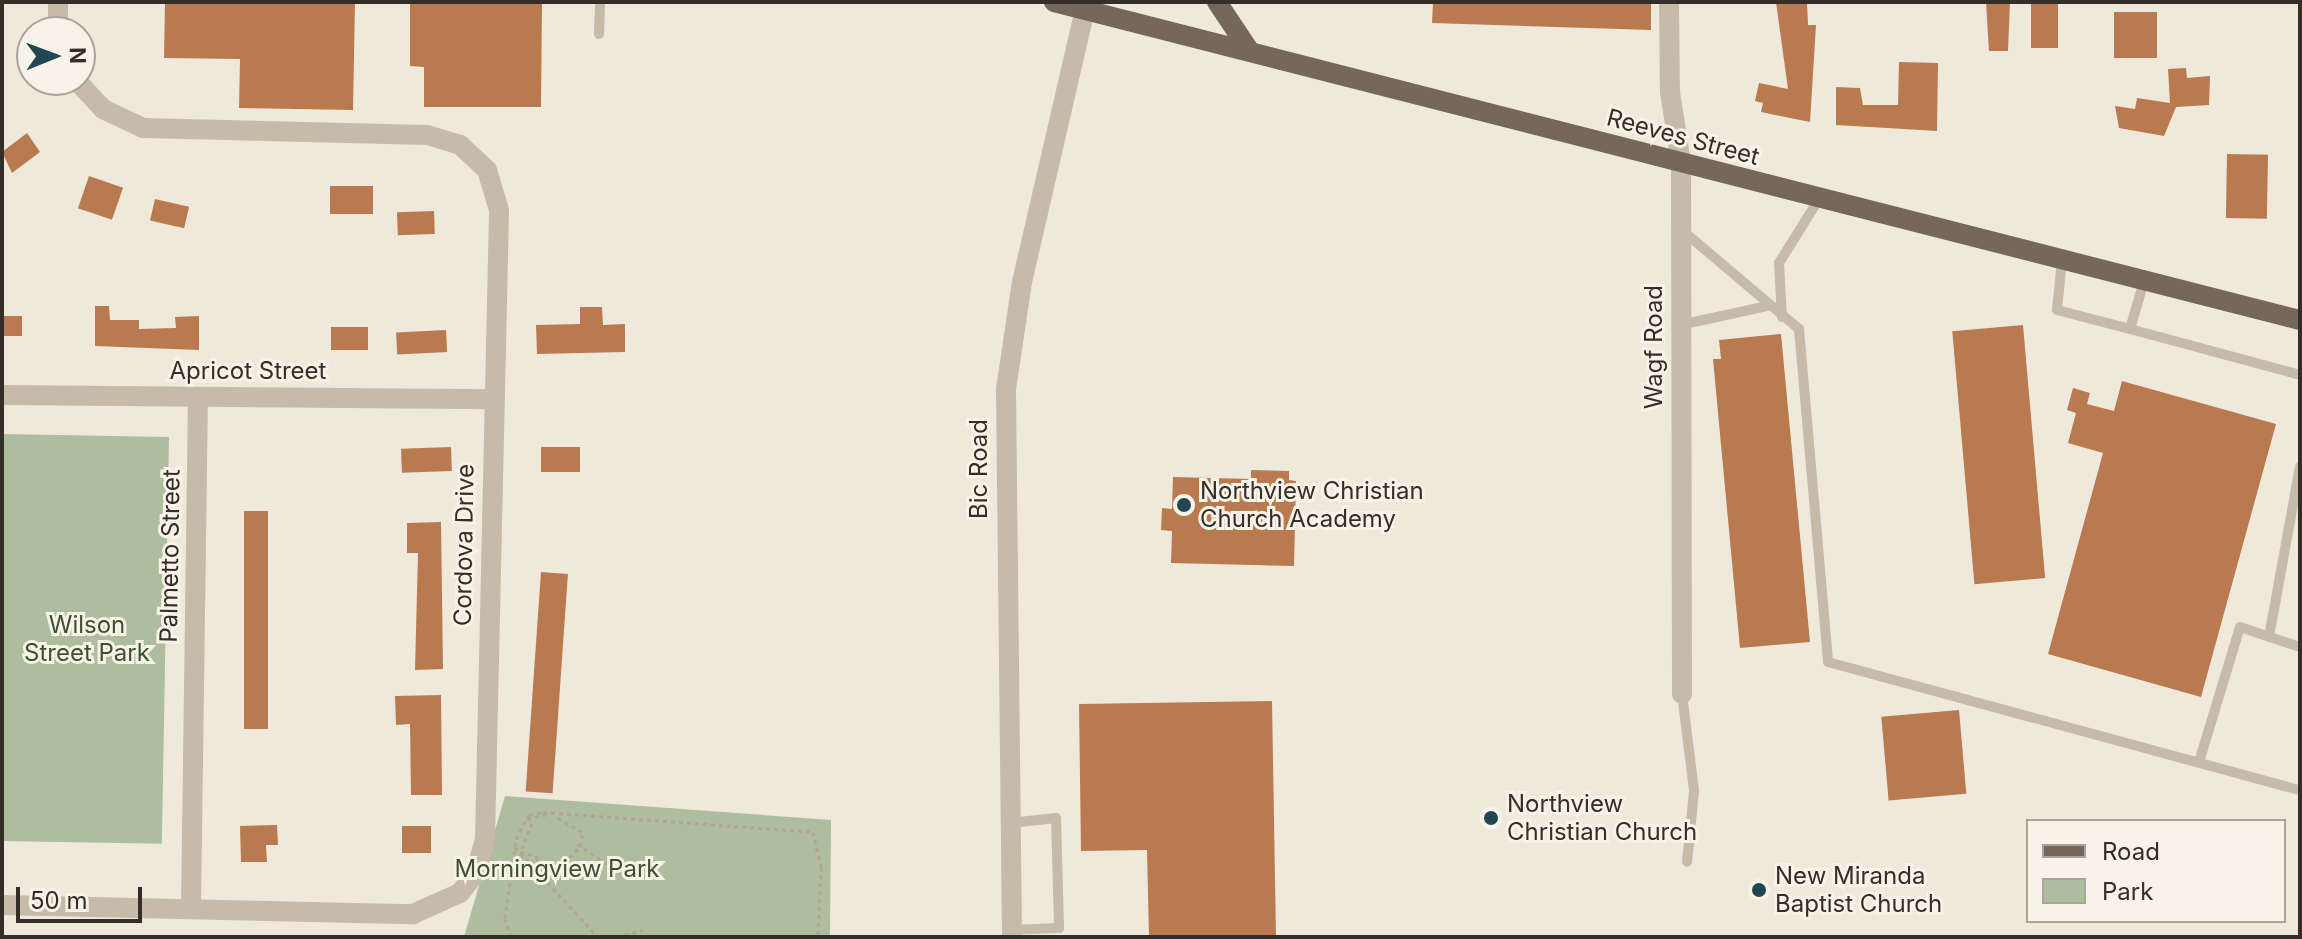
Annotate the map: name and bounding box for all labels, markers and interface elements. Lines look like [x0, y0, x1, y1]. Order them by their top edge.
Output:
north arrow [16, 16, 96, 96]
text: N [65, 47, 91, 64]
street label: Reeves Street [1604, 103, 1762, 171]
street label: Wagf Road [1640, 285, 1668, 409]
street label: Apricot Street [170, 357, 326, 385]
street label: Bic Road [965, 419, 993, 519]
street label: Cordova Drive [448, 464, 480, 626]
street label: Palmetto Street [154, 469, 186, 643]
place label: Northview Christian Church Academy [1200, 477, 1424, 533]
marker: Northview Christian Church Academy [1175, 496, 1193, 514]
park label: Wilson Street Park [24, 611, 150, 667]
place label: Northview Christian Church [1507, 790, 1697, 846]
marker: Northview Christian Church [1482, 809, 1500, 827]
legend [2026, 819, 2286, 923]
text: Road [2102, 837, 2160, 866]
park label: Morningview Park [454, 855, 660, 883]
place label: New Miranda Baptist Church [1775, 862, 1942, 918]
scale bar [20, 871, 146, 921]
text: Park [2102, 877, 2153, 906]
marker: New Miranda Baptist Church [1750, 881, 1768, 899]
text: 50 m [30, 886, 88, 915]

